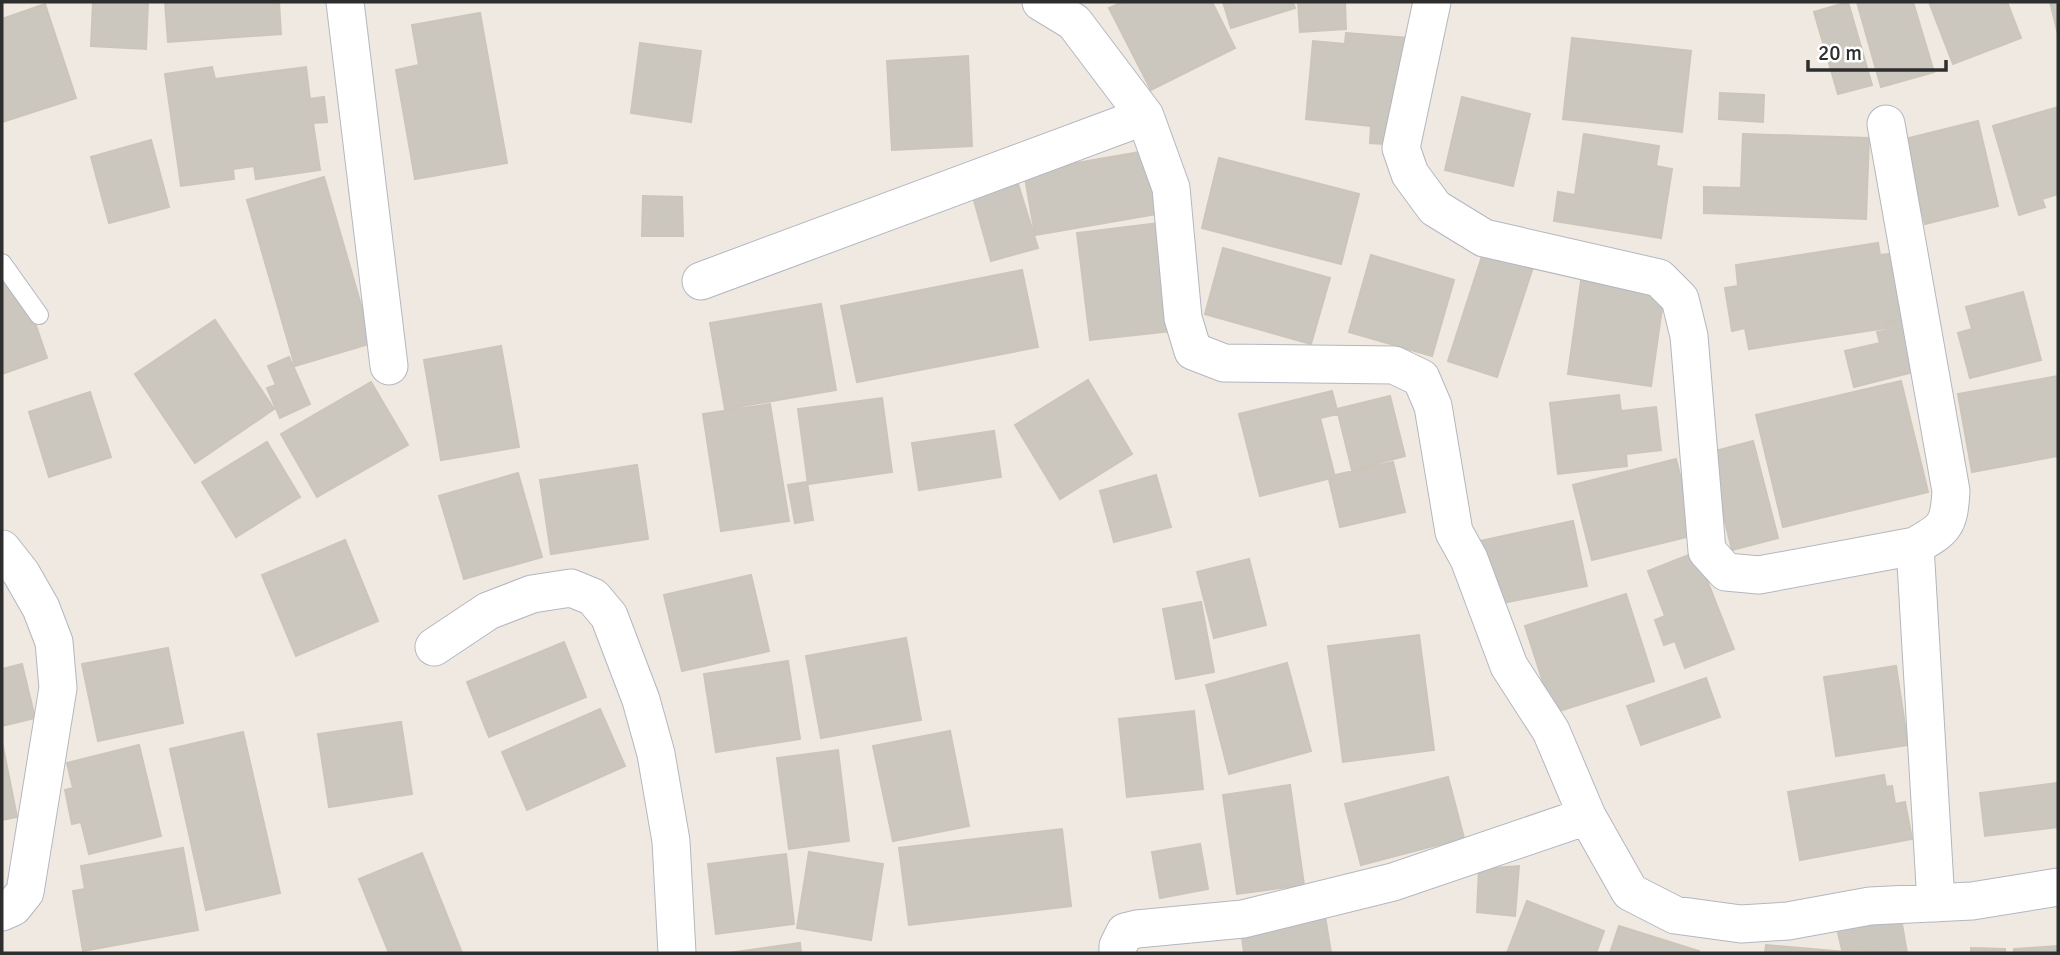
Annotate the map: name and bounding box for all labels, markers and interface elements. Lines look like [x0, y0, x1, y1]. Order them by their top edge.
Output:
scale bar [1808, 28, 1946, 72]
text: 20 m [1818, 40, 1862, 66]

